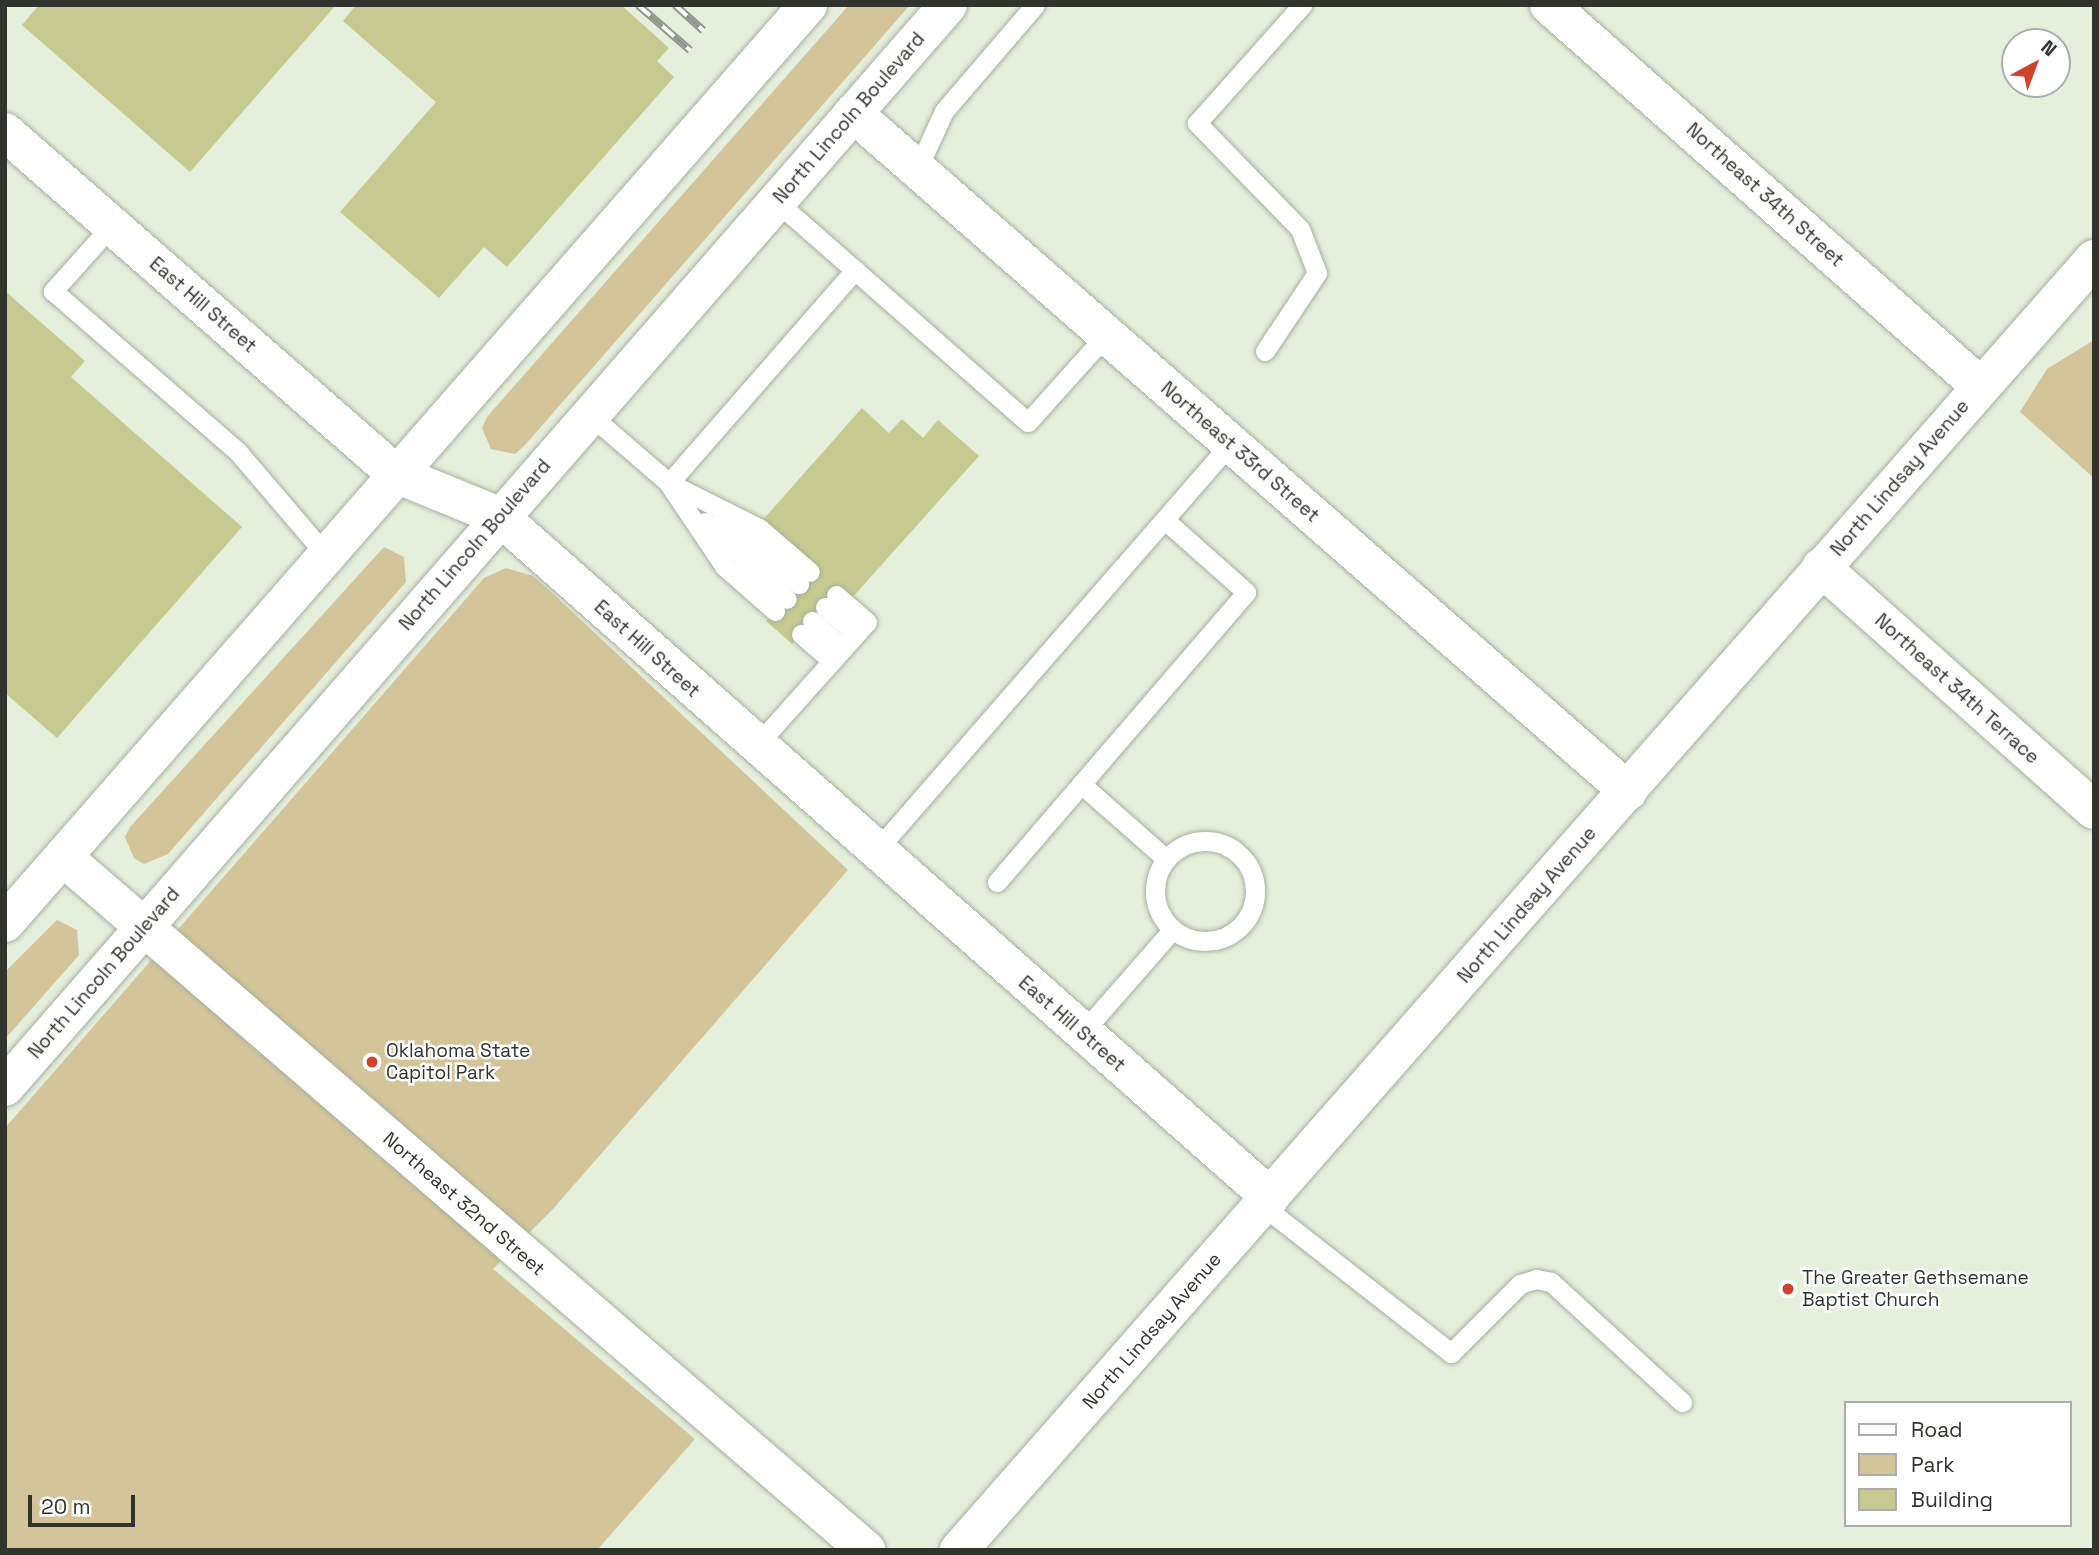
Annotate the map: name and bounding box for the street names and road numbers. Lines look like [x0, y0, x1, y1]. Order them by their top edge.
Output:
street label: North Lincoln Boulevard [769, 28, 929, 208]
street label: Northeast 34th Street [1682, 118, 1848, 272]
street label: East Hill Street [145, 252, 261, 358]
street label: Northeast 33rd Street [1156, 377, 1324, 527]
street label: North Lindsay Avenue [1826, 395, 1974, 561]
street label: North Lincoln Boulevard [395, 455, 555, 635]
street label: East Hill Street [589, 596, 705, 702]
street label: Northeast 34th Terrace [1870, 609, 2044, 769]
street label: North Lindsay Avenue [1453, 822, 1601, 988]
street label: North Lincoln Boulevard [24, 883, 184, 1063]
street label: East Hill Street [1014, 971, 1130, 1077]
street label: Northeast 32nd Street [378, 1127, 550, 1281]
street label: North Lindsay Avenue [1078, 1248, 1226, 1414]

